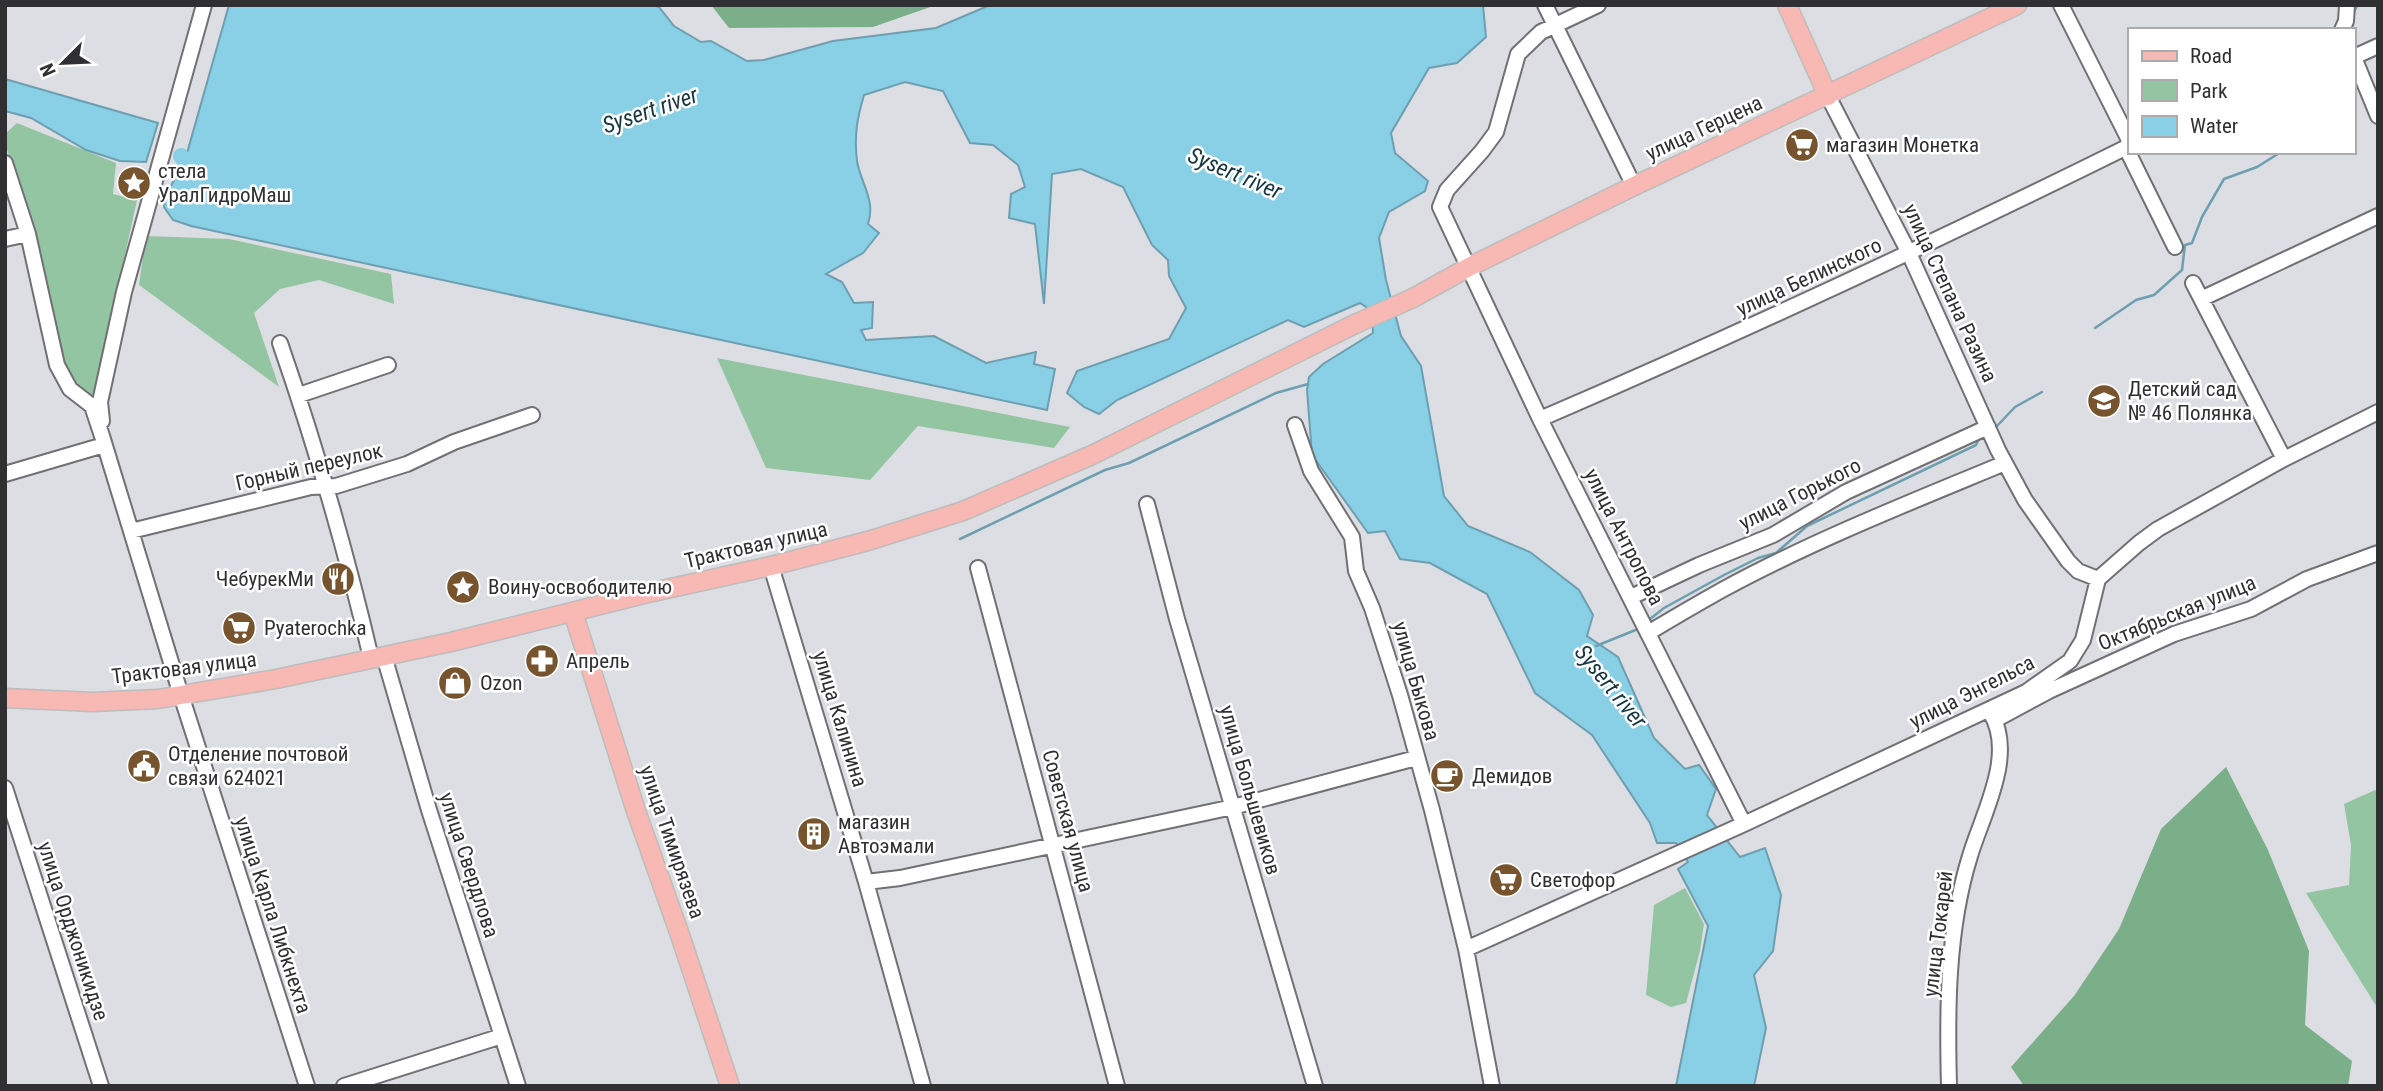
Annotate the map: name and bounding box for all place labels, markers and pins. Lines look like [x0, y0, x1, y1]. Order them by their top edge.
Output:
supermarket icon: магазин Монетка [1783, 126, 1821, 164]
place label: магазин Монетка [1826, 133, 1979, 157]
place label: стела УралГидроМаш [158, 159, 291, 207]
place icon: стела УралГидроМаш [115, 164, 153, 202]
place label: Детский сад № 46 Полянка [2128, 377, 2252, 425]
school or university icon: Детский сад № 46 Полянка [2085, 382, 2123, 420]
restaurant icon: ЧебурекМи [319, 560, 357, 598]
place label: ЧебурекМи [216, 567, 314, 591]
place icon: Воину-освободителю [444, 568, 482, 606]
place label: Воину-освободителю [488, 575, 672, 599]
supermarket icon: Pyaterochka [220, 609, 258, 647]
place label: Pyaterochka [264, 616, 367, 640]
pharmacy icon: Апрель [523, 642, 561, 680]
place label: Апрель [566, 649, 630, 673]
shop icon: Ozon [436, 664, 474, 702]
place label: Ozon [480, 671, 522, 695]
place label: Отделение почтовой связи 624021 [168, 742, 349, 790]
public building icon: Отделение почтовой связи 624021 [125, 747, 163, 785]
cafe icon: Демидов [1428, 757, 1466, 795]
place label: Демидов [1472, 764, 1552, 788]
place label: магазин Автоэмали [838, 810, 935, 858]
building icon: магазин Автоэмали [795, 815, 833, 853]
supermarket icon: Светофор [1487, 861, 1525, 899]
place label: Светофор [1530, 868, 1615, 892]

